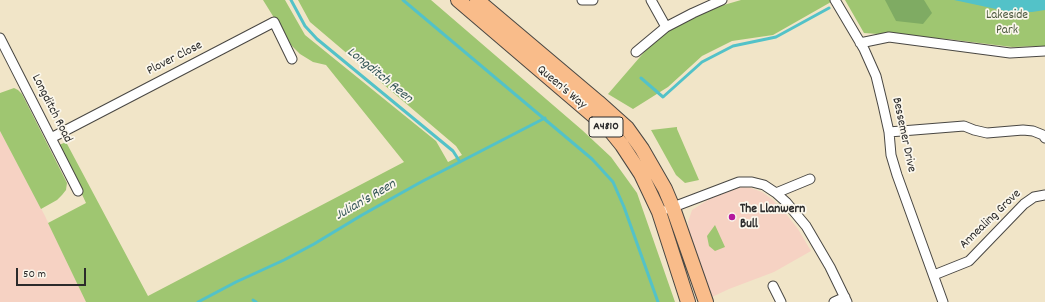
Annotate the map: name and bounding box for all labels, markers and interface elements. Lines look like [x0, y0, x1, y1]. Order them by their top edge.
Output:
park label: Lakeside Park [986, 8, 1028, 39]
street label: Plover Close [145, 38, 205, 80]
water label: Longditch Reen [343, 44, 415, 108]
street label: Queen's Way [533, 63, 589, 113]
street label: Longditch Road [27, 72, 75, 146]
street label: Bessemer Drive [887, 96, 919, 174]
road number: A4810 [589, 117, 623, 137]
water label: Julian's Reen [333, 177, 399, 225]
street label: Annealing Grove [957, 187, 1025, 253]
place label: The Llanwern Bull [740, 202, 805, 233]
marker: The Llanwern Bull [727, 212, 737, 222]
scale bar [18, 260, 88, 286]
text: 50 m [23, 266, 46, 283]

